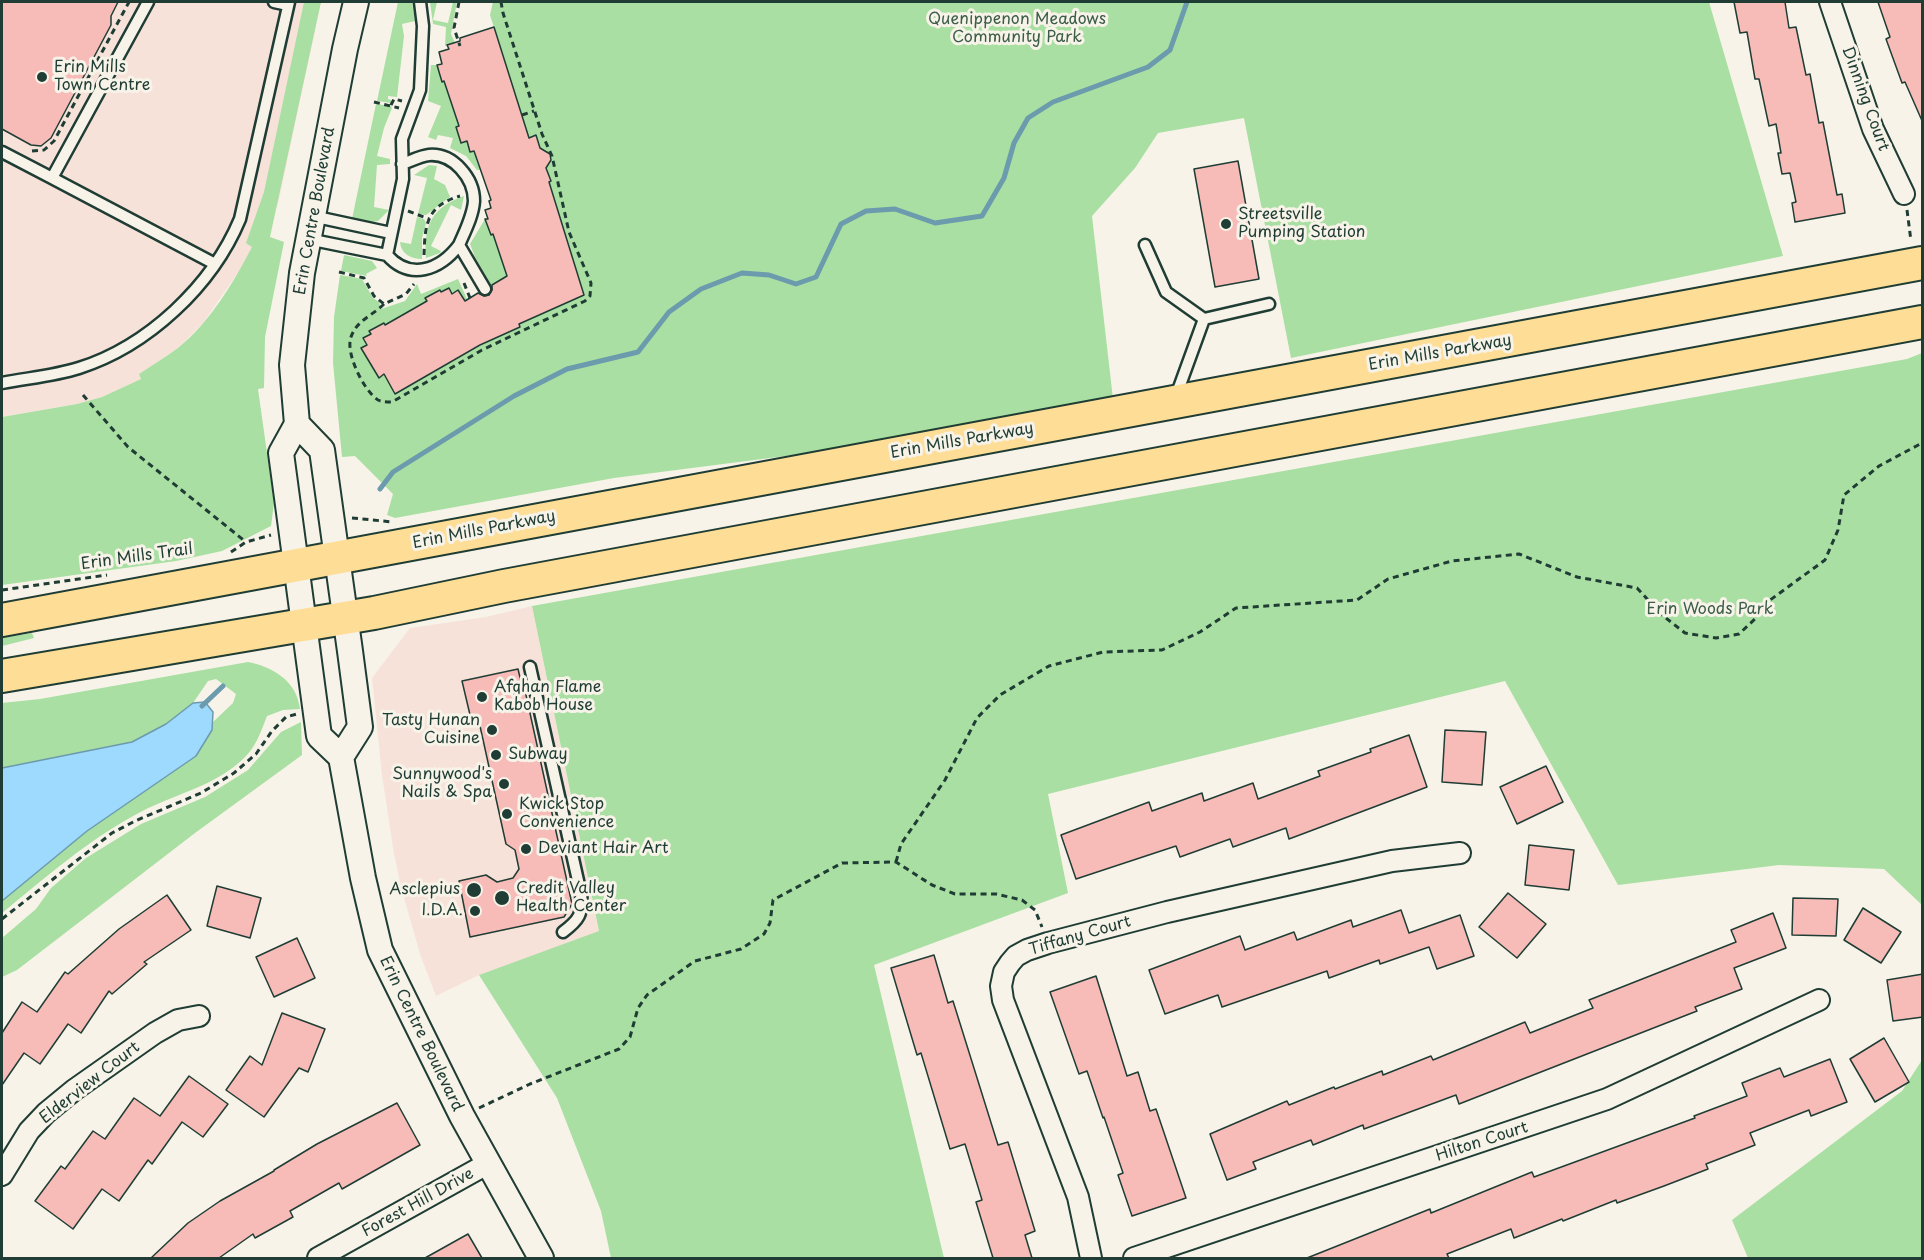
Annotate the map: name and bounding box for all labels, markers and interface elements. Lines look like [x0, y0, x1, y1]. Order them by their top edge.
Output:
park label: Quenippenon Meadows Community Park [928, 10, 1106, 48]
street label: Dinning Court [1837, 44, 1893, 154]
place label: Erin Mills Town Centre [54, 58, 150, 96]
marker: Erin Mills Town Centre [35, 70, 49, 84]
street label: Erin Centre Boulevard [291, 126, 339, 296]
place label: Streetsville Pumping Station [1238, 205, 1365, 243]
marker: Streetsville Pumping Station [1219, 217, 1233, 231]
street label: Erin Mills Parkway [1367, 331, 1513, 375]
street label: Erin Mills Parkway [889, 419, 1035, 463]
street label: Erin Mills Parkway [411, 507, 557, 553]
street label: Erin Mills Trail [80, 540, 194, 574]
park label: Erin Woods Park [1647, 600, 1773, 620]
place label: Afghan Flame Kabob House [494, 678, 601, 716]
marker: Afghan Flame Kabob House [475, 690, 489, 704]
place label: Tasty Hunan Cuisine [382, 711, 480, 749]
marker: Tasty Hunan Cuisine [485, 723, 499, 737]
place label: Subway [508, 745, 567, 765]
marker: Subway [489, 748, 503, 762]
place label: Sunnywood's Nails & Spa [392, 765, 492, 803]
marker: Sunnywood's Nails & Spa [497, 777, 511, 791]
place label: Kwick Stop Convenience [519, 795, 614, 833]
marker: Kwick Stop Convenience [500, 807, 514, 821]
place label: Deviant Hair Art [538, 839, 668, 859]
marker: Deviant Hair Art [519, 842, 533, 856]
place label: Credit Valley Health Center [516, 879, 626, 917]
place label: Asclepius [389, 880, 460, 900]
marker: Asclepius [465, 881, 483, 899]
marker: Credit Valley Health Center [493, 889, 511, 907]
place label: I.D.A. [421, 901, 463, 921]
marker: I.D.A. [468, 904, 482, 918]
street label: Tiffany Court [1027, 912, 1133, 960]
street label: Erin Centre Boulevard [375, 953, 467, 1115]
street label: Elderview Court [36, 1038, 144, 1128]
street label: Hilton Court [1434, 1118, 1530, 1166]
street label: Forest Hill Drive [359, 1164, 477, 1242]

